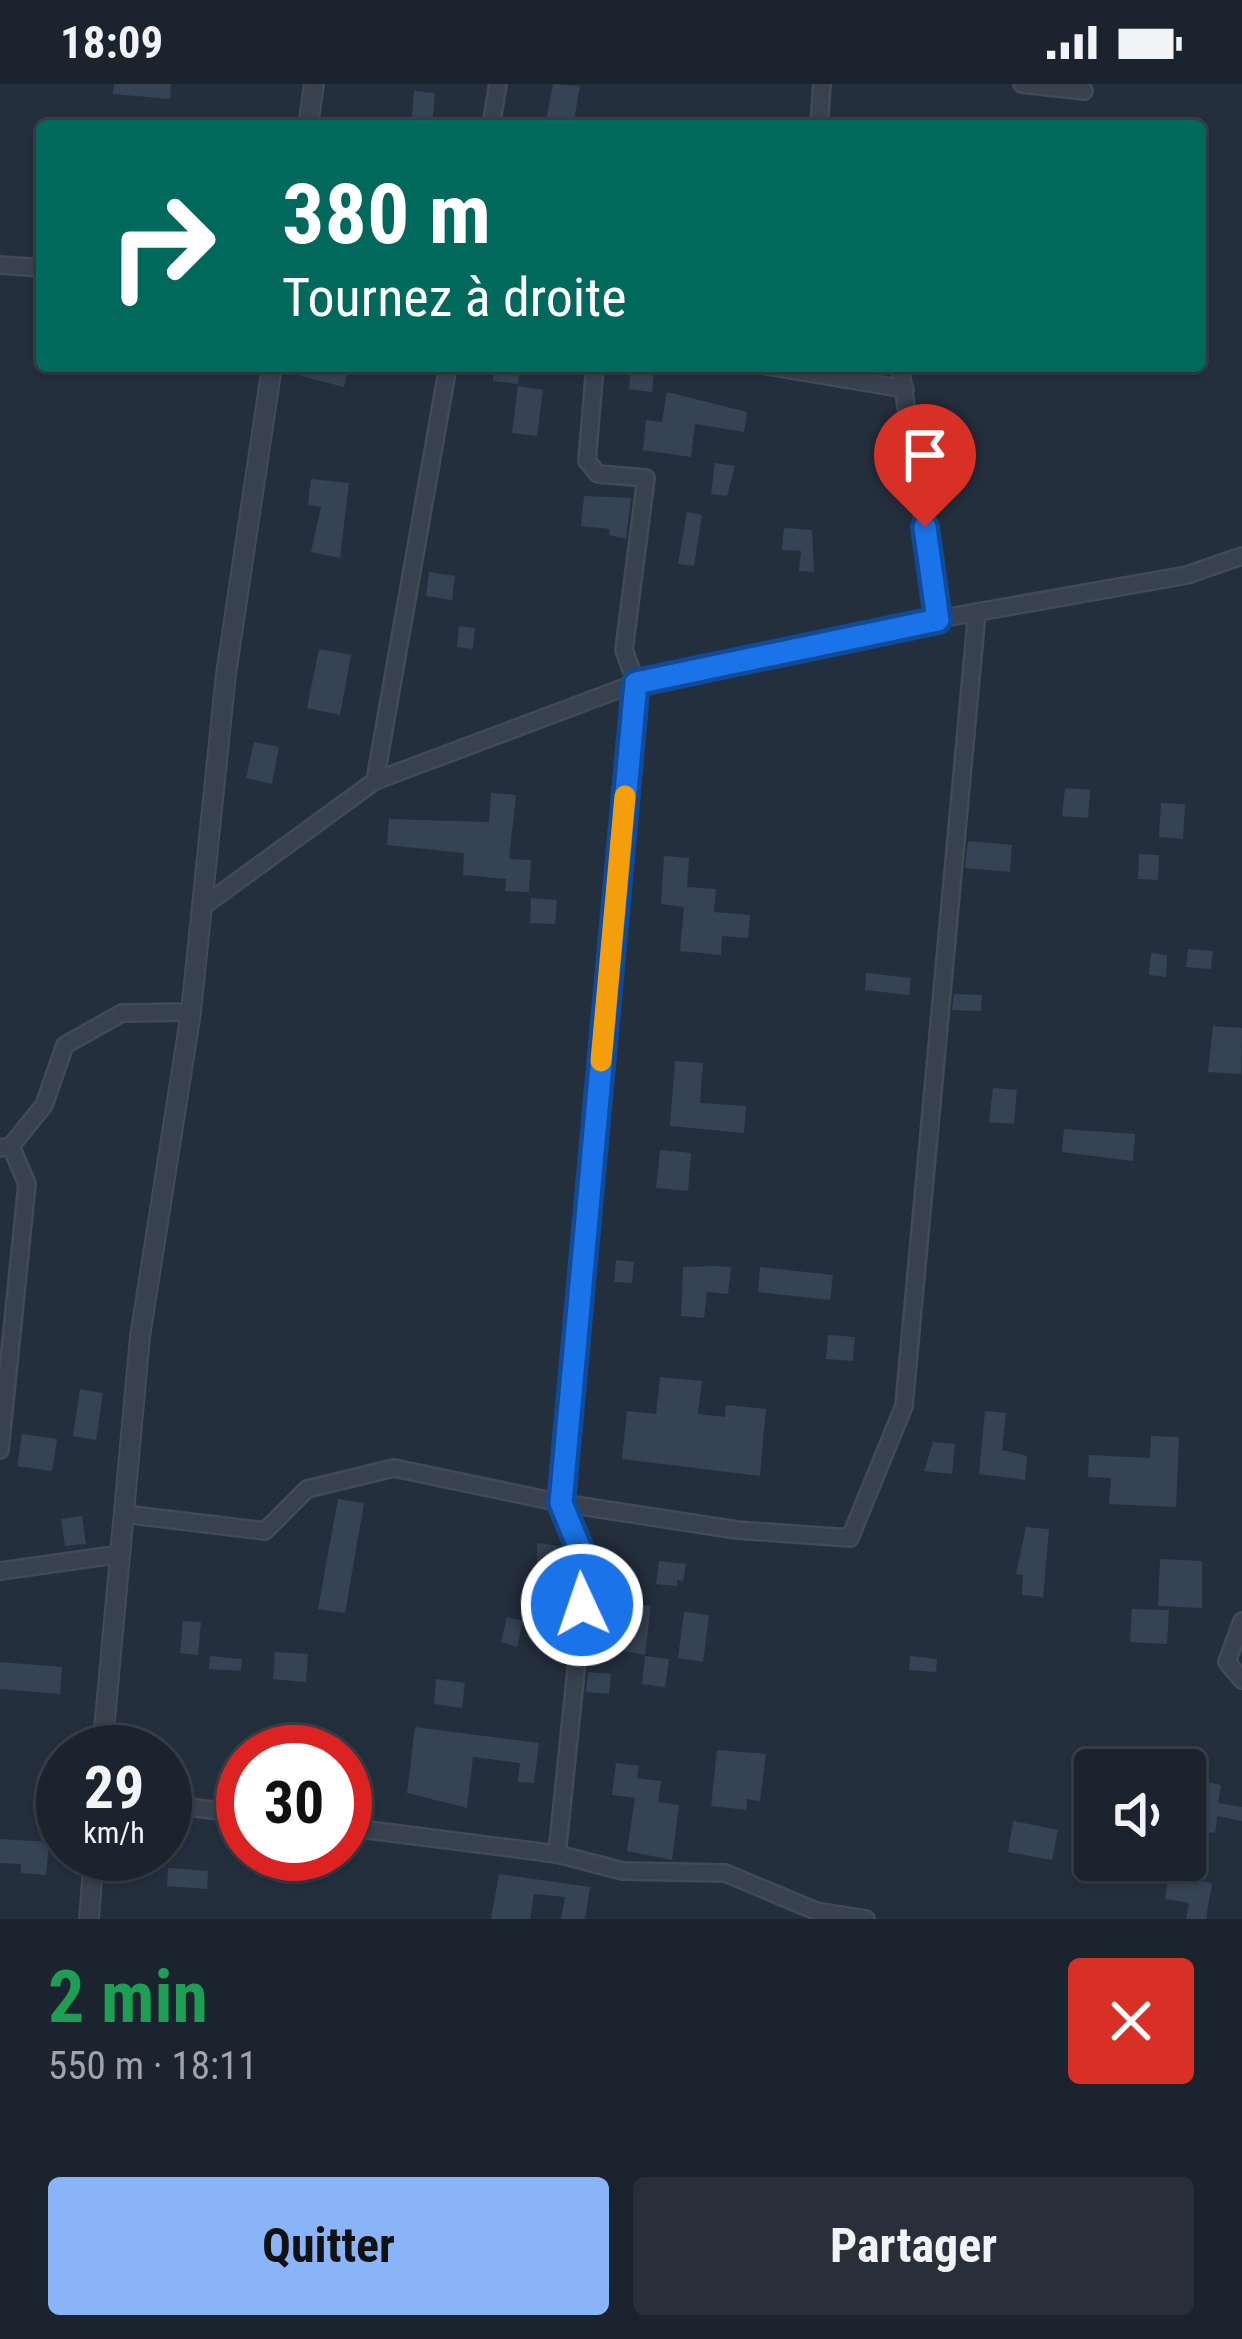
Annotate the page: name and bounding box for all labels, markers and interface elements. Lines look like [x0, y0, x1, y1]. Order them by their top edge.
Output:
text: 18:09 [60, 16, 163, 69]
text: 380 m [282, 165, 491, 264]
icon: right [84, 168, 240, 324]
text: Tournez à droite [282, 266, 627, 329]
pin [874, 404, 976, 527]
icon: arrive [892, 422, 958, 488]
position arrow [519, 1542, 645, 1668]
speed limit sign: 30 [216, 1725, 372, 1881]
map controls [1074, 1749, 1206, 1881]
button: sound [1074, 1749, 1206, 1881]
text: 29 [84, 1752, 144, 1823]
text: km/h [83, 1815, 145, 1850]
text: 2 min [48, 1955, 208, 2040]
button: close [1068, 1958, 1194, 2084]
text: 550 m · 18:11 [48, 2043, 258, 2089]
button: Quitter [48, 2177, 609, 2315]
button: Partager [633, 2177, 1194, 2315]

